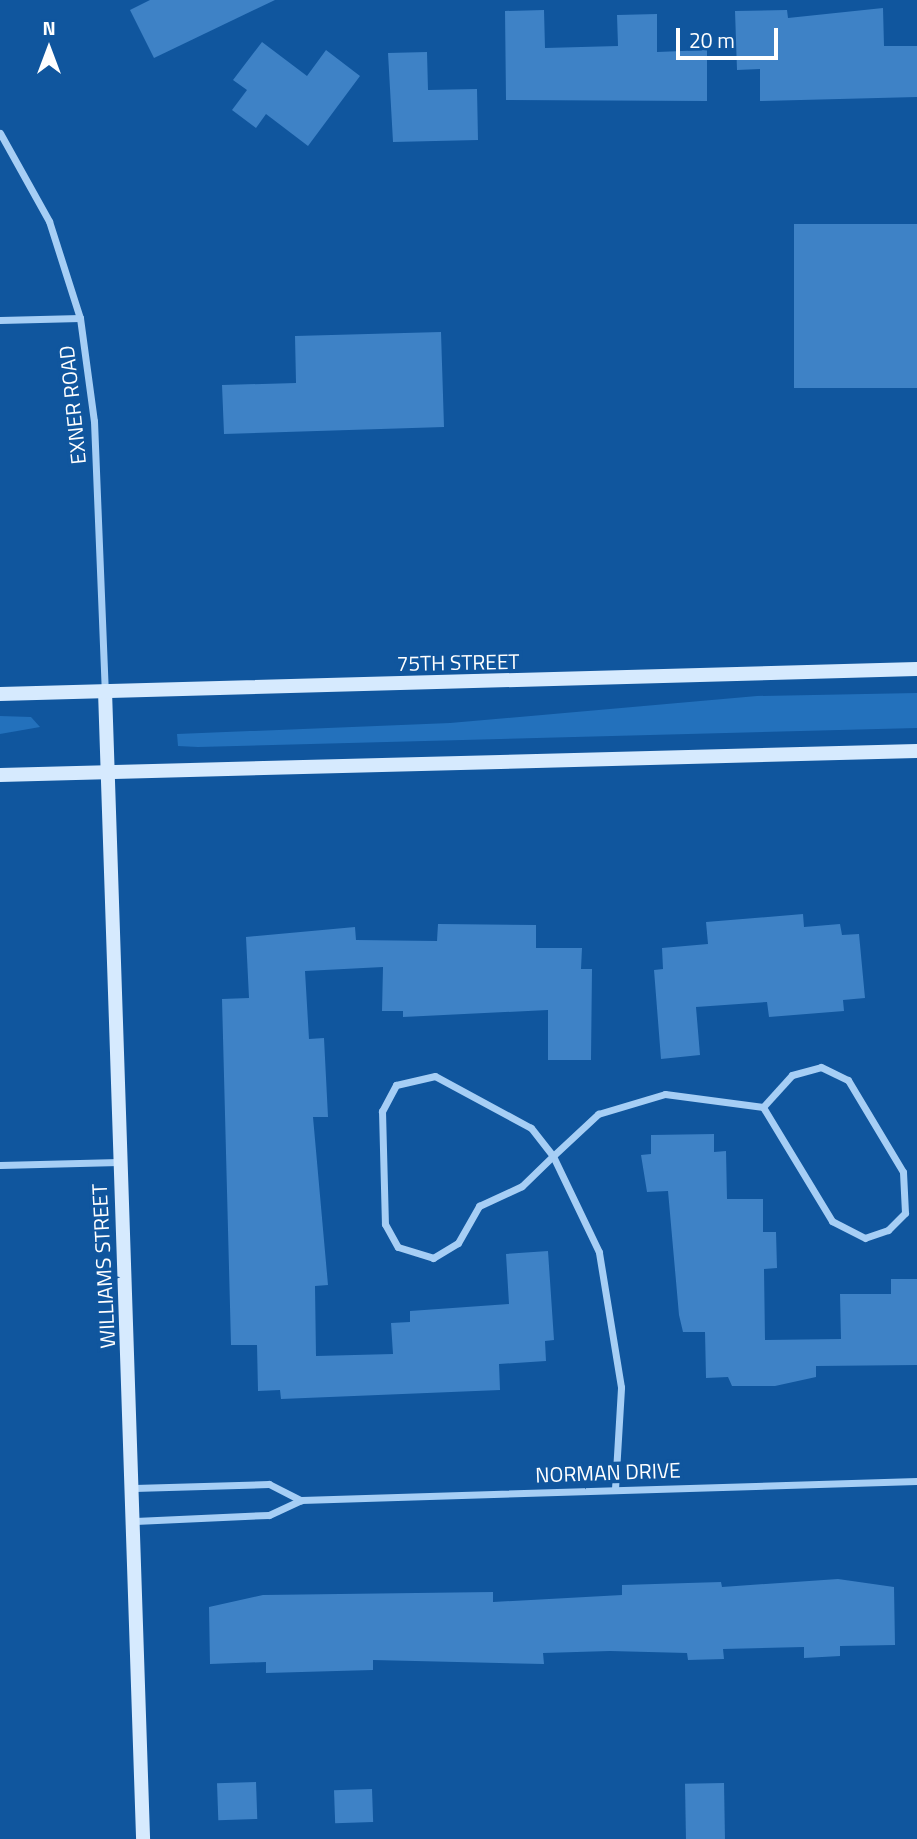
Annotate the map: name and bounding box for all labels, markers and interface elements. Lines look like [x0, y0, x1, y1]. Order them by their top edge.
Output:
text: N [42, 13, 56, 42]
north arrow [14, 14, 84, 84]
scale bar [679, 14, 780, 58]
text: 20 m [689, 24, 735, 56]
street label: EXNER ROAD [53, 344, 91, 466]
street label: 75TH STREET [396, 648, 520, 676]
street label: WILLIAMS STREET [86, 1183, 120, 1349]
street label: NORMAN DRIVE [535, 1457, 681, 1487]

